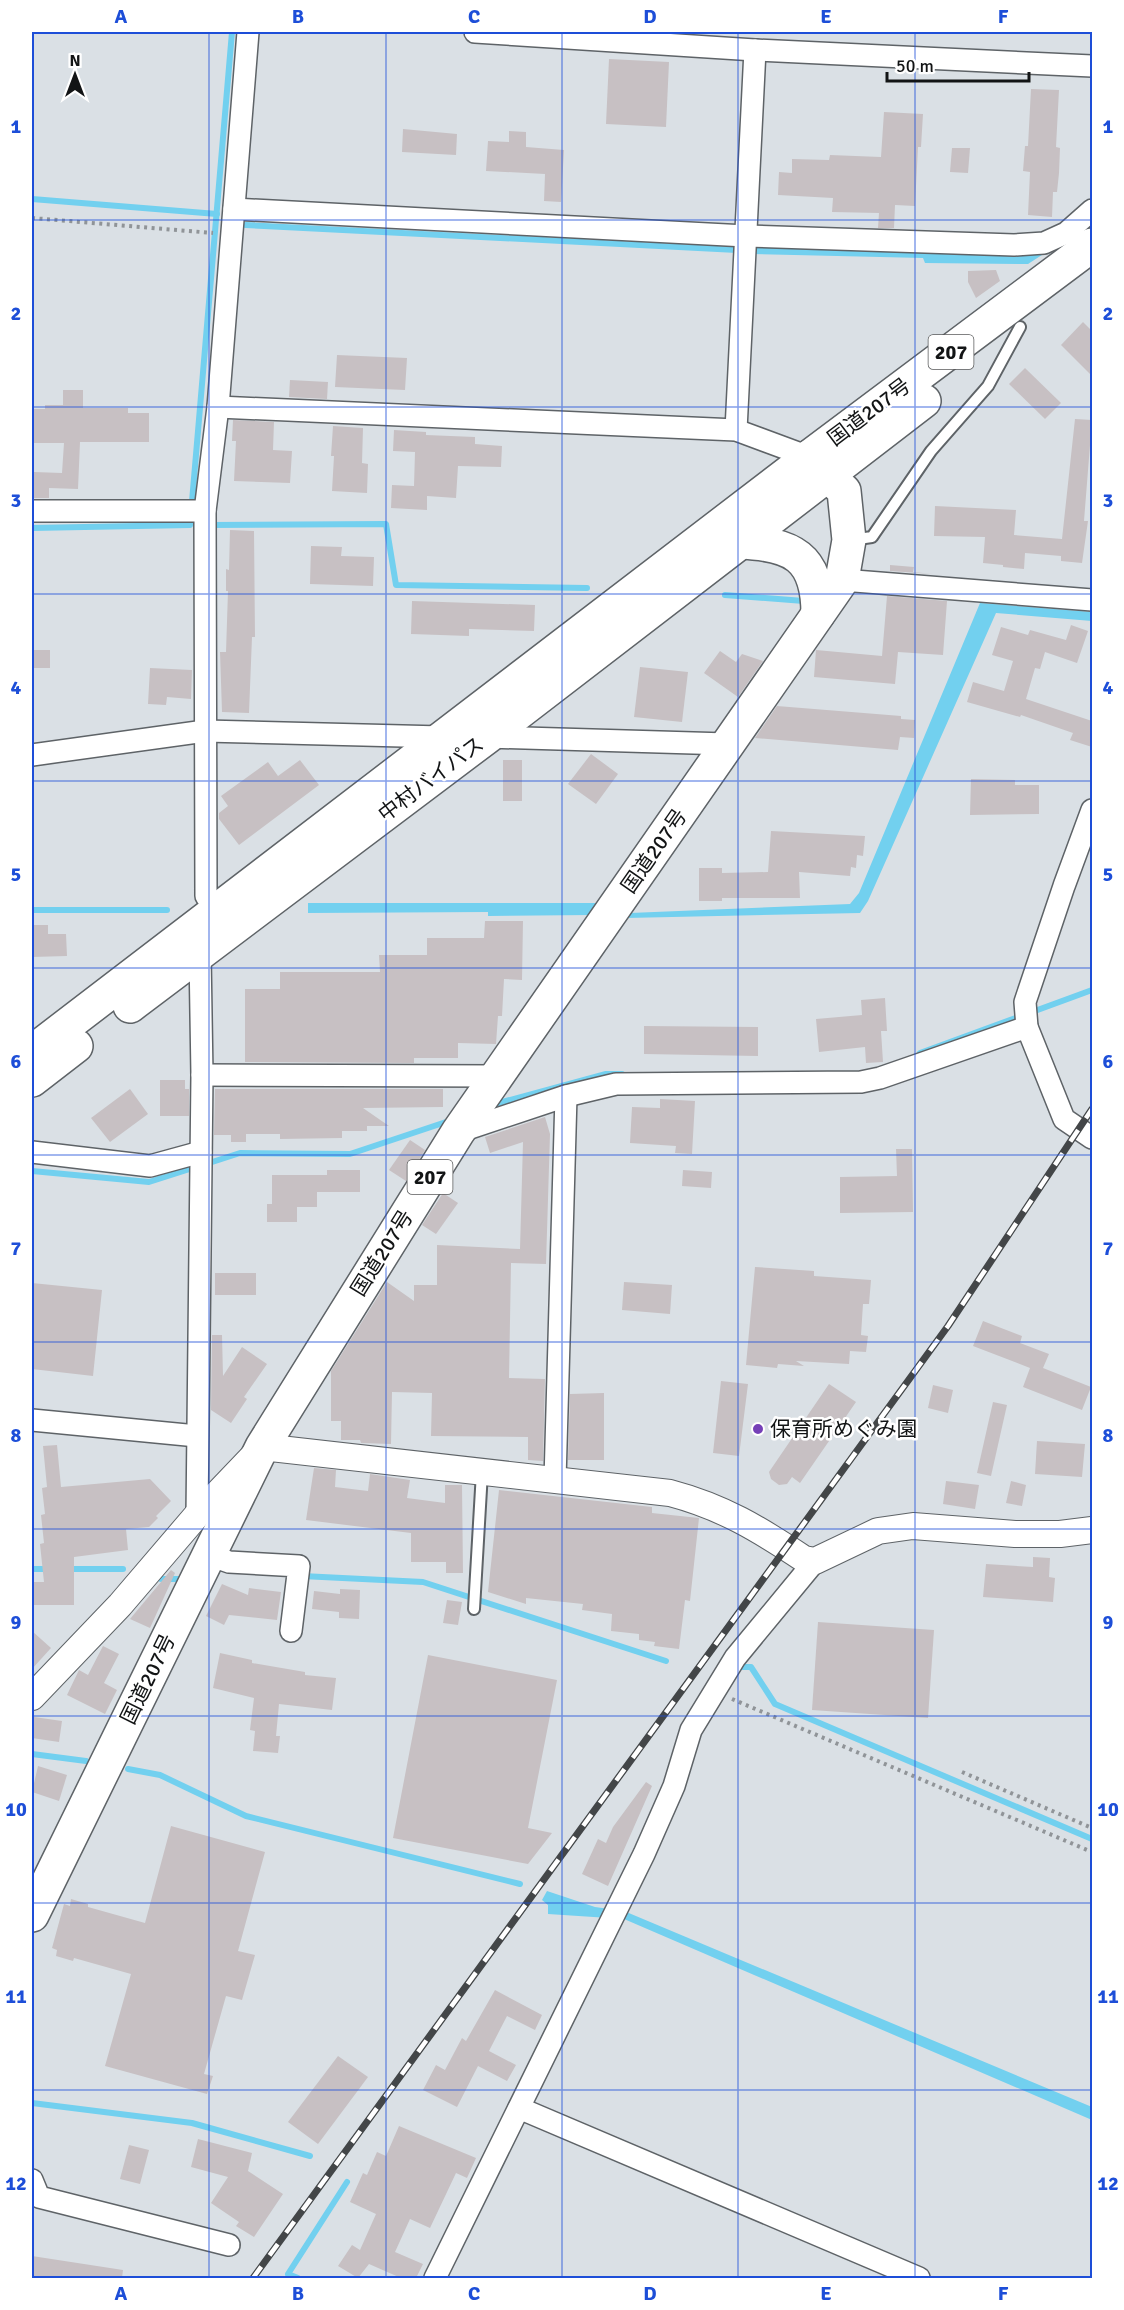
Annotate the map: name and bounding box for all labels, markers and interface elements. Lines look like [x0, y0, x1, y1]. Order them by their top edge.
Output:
text: A [115, 4, 128, 29]
text: B [292, 4, 304, 29]
text: C [468, 4, 480, 29]
text: D [643, 4, 657, 29]
text: E [820, 4, 832, 29]
text: F [998, 4, 1009, 29]
north arrow [45, 45, 105, 105]
scale bar [887, 45, 1030, 83]
text: N [69, 51, 81, 71]
text: 50 m [896, 55, 934, 77]
text: 1 [11, 114, 22, 139]
text: 1 [1103, 114, 1114, 139]
text: 2 [11, 301, 21, 326]
text: 2 [1103, 301, 1113, 326]
road number: 207 [928, 335, 974, 369]
street label: 国道207号 [822, 372, 916, 452]
text: 3 [11, 488, 21, 513]
text: 3 [1103, 488, 1113, 513]
text: 4 [11, 675, 22, 700]
text: 4 [1103, 675, 1114, 700]
street label: 中村バイパス [373, 731, 489, 827]
street label: 国道207号 [616, 804, 692, 898]
text: 5 [11, 862, 21, 887]
text: 5 [1103, 862, 1113, 887]
text: 6 [11, 1049, 22, 1074]
text: 6 [1103, 1049, 1114, 1074]
road number: 207 [408, 1160, 452, 1194]
street label: 国道207号 [345, 1205, 419, 1301]
text: 7 [11, 1236, 22, 1261]
text: 7 [1103, 1236, 1114, 1261]
place label: 保育所めぐみ園 [770, 1416, 918, 1442]
marker: 保育所めぐみ園 [751, 1422, 765, 1436]
text: 8 [11, 1423, 22, 1448]
text: 8 [1103, 1423, 1114, 1448]
text: 9 [11, 1610, 22, 1635]
text: 9 [1103, 1610, 1114, 1635]
street label: 国道207号 [115, 1630, 181, 1728]
text: 10 [5, 1797, 27, 1822]
text: 10 [1097, 1797, 1119, 1822]
text: 11 [5, 1984, 27, 2009]
text: 11 [1097, 1984, 1119, 2009]
text: 12 [5, 2171, 27, 2196]
text: 12 [1097, 2171, 1119, 2196]
text: A [115, 2281, 128, 2306]
text: B [292, 2281, 304, 2306]
text: C [468, 2281, 480, 2306]
text: D [643, 2281, 657, 2306]
text: E [820, 2281, 832, 2306]
text: F [998, 2281, 1009, 2306]

